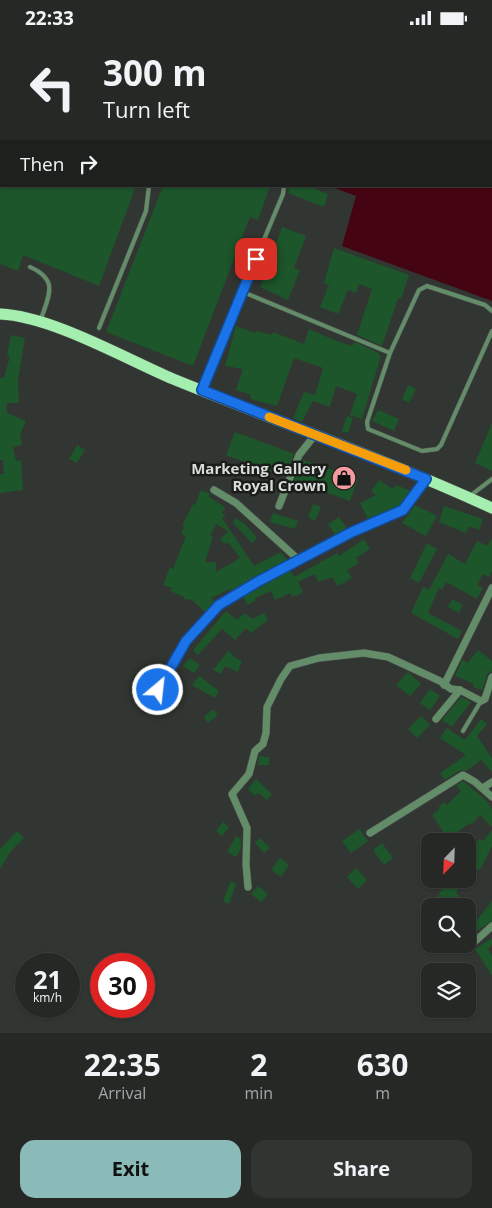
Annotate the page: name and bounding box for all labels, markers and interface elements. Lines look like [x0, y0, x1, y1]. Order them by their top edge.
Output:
text: 22:33 [25, 5, 74, 31]
text: 300 m [103, 49, 207, 96]
icon: left [20, 55, 85, 120]
text: Turn left [103, 94, 190, 124]
icon: right [74, 150, 102, 178]
text: Then [20, 151, 64, 177]
pin [235, 238, 277, 280]
icon: arrive [242, 245, 270, 273]
place label: Marketing Gallery Royal Crown [191, 458, 326, 495]
shop icon: Marketing Gallery Royal Crown [331, 465, 357, 491]
position arrow [131, 663, 183, 715]
north arrow [421, 833, 476, 887]
map controls [421, 833, 476, 1018]
button: search [421, 898, 476, 953]
speed limit sign: 30 [90, 953, 155, 1018]
text: 21 [33, 962, 62, 996]
button: layers [421, 963, 476, 1018]
text: km/h [33, 989, 62, 1006]
text: 22:35 [84, 1044, 161, 1085]
text: 2 [250, 1044, 267, 1085]
text: 630 [357, 1044, 408, 1085]
text: Arrival [98, 1082, 146, 1104]
text: min [245, 1082, 273, 1104]
text: m [375, 1082, 390, 1104]
button: Exit [20, 1140, 241, 1198]
button: Share [251, 1140, 472, 1198]

